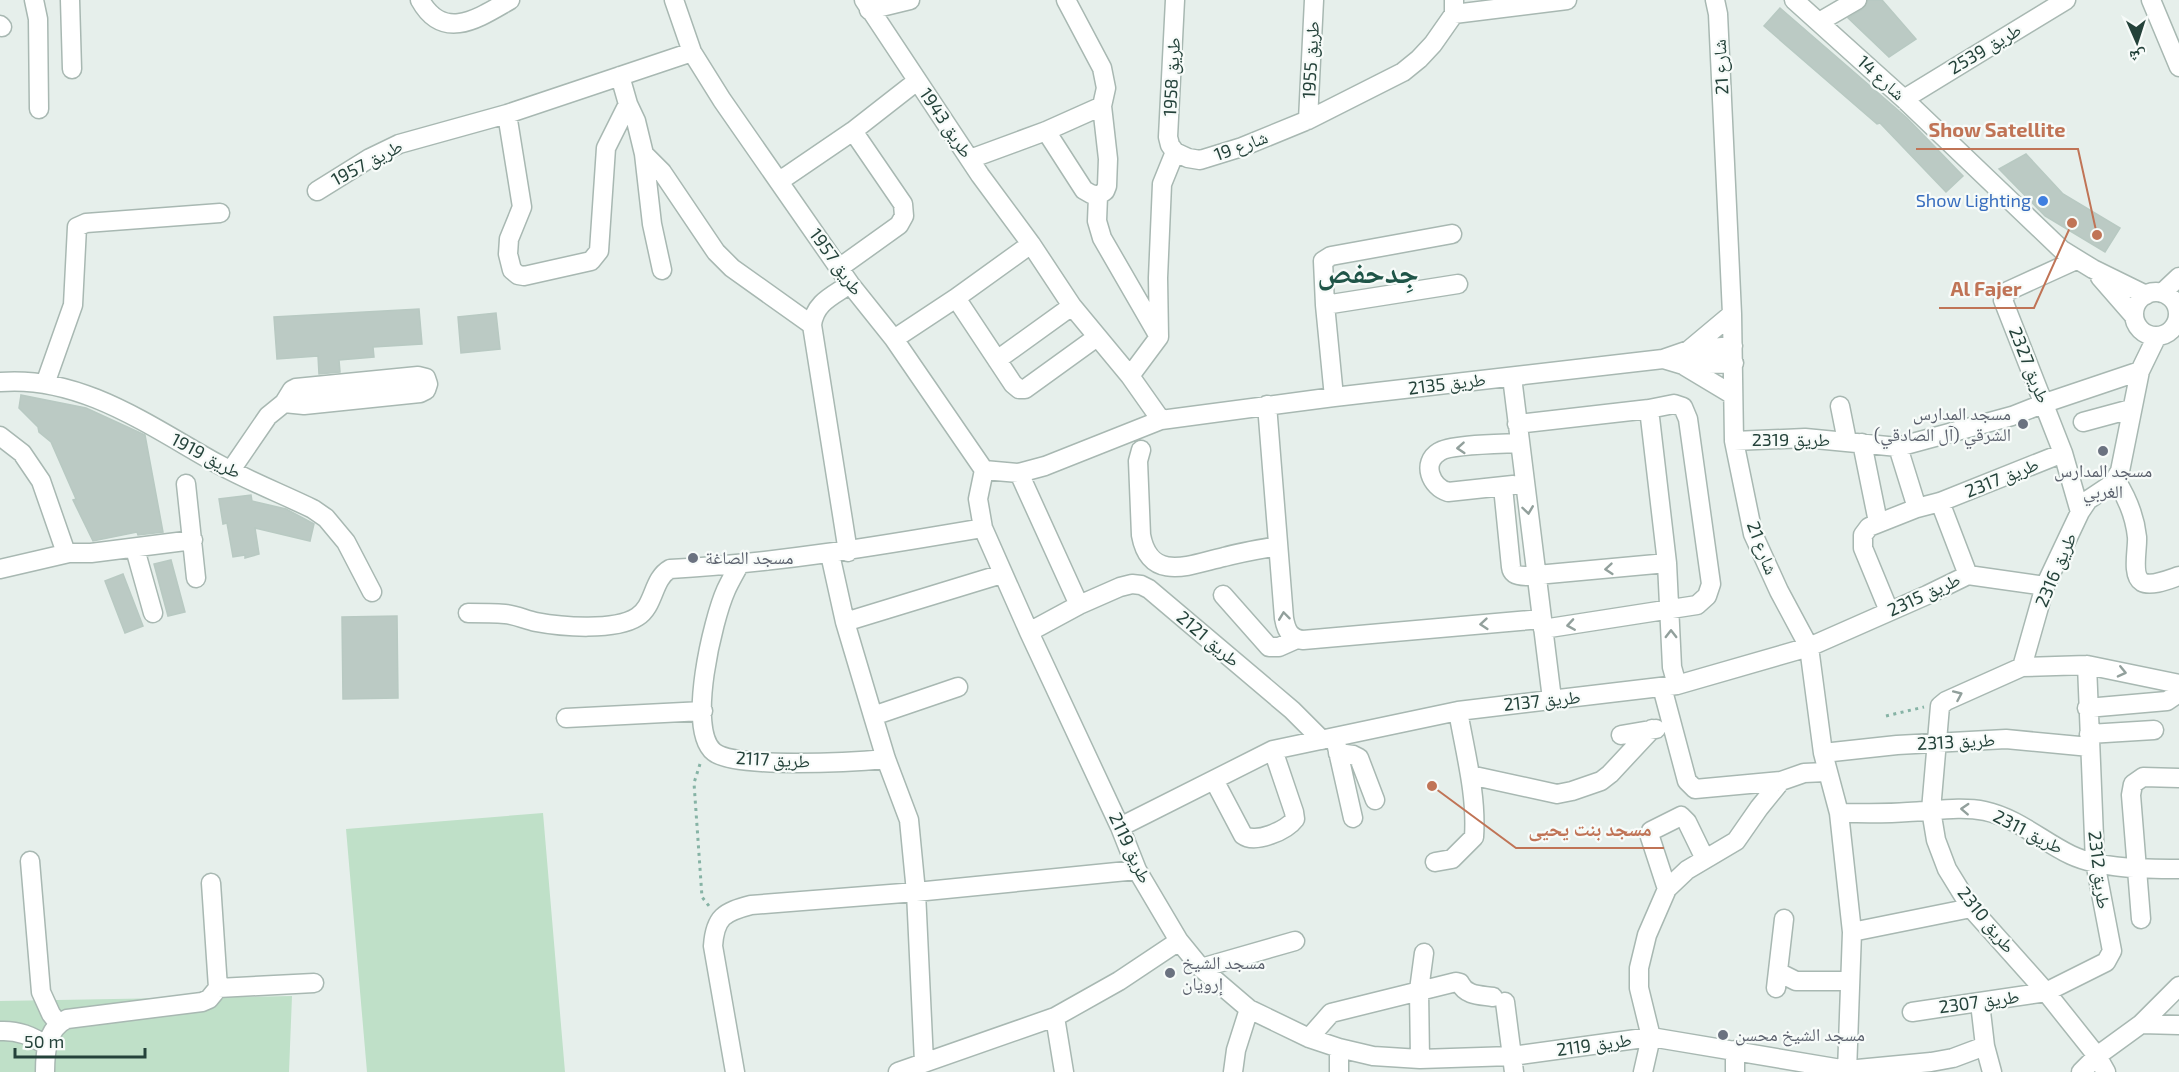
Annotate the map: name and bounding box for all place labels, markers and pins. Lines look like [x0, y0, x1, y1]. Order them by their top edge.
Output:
callout: Show Satellite [1916, 111, 2078, 149]
place label: Show Lighting [1916, 189, 2031, 211]
marker: Show Lighting [2036, 194, 2050, 208]
callout: Al Fajer [1939, 270, 2034, 308]
place label: مسجد المدارس الشرقي (آل الصادقي) [1874, 402, 2011, 450]
marker: مسجد المدارس الشرقي (آل الصادقي) [2016, 417, 2030, 431]
marker: مسجد المدارس الغربي [2096, 444, 2110, 458]
place label: مسجد المدارس الغربي [2054, 459, 2152, 507]
place label: مسجد الصاغة [705, 546, 794, 568]
marker: مسجد الصاغة [686, 551, 700, 565]
callout: مسجد بنت يحيى [1516, 810, 1664, 848]
place label: مسجد الشيخ إرويان [1182, 951, 1265, 996]
marker: مسجد الشيخ إرويان [1163, 966, 1177, 980]
place label: مسجد الشيخ محسن [1735, 1023, 1865, 1047]
marker: مسجد الشيخ محسن [1716, 1028, 1730, 1042]

